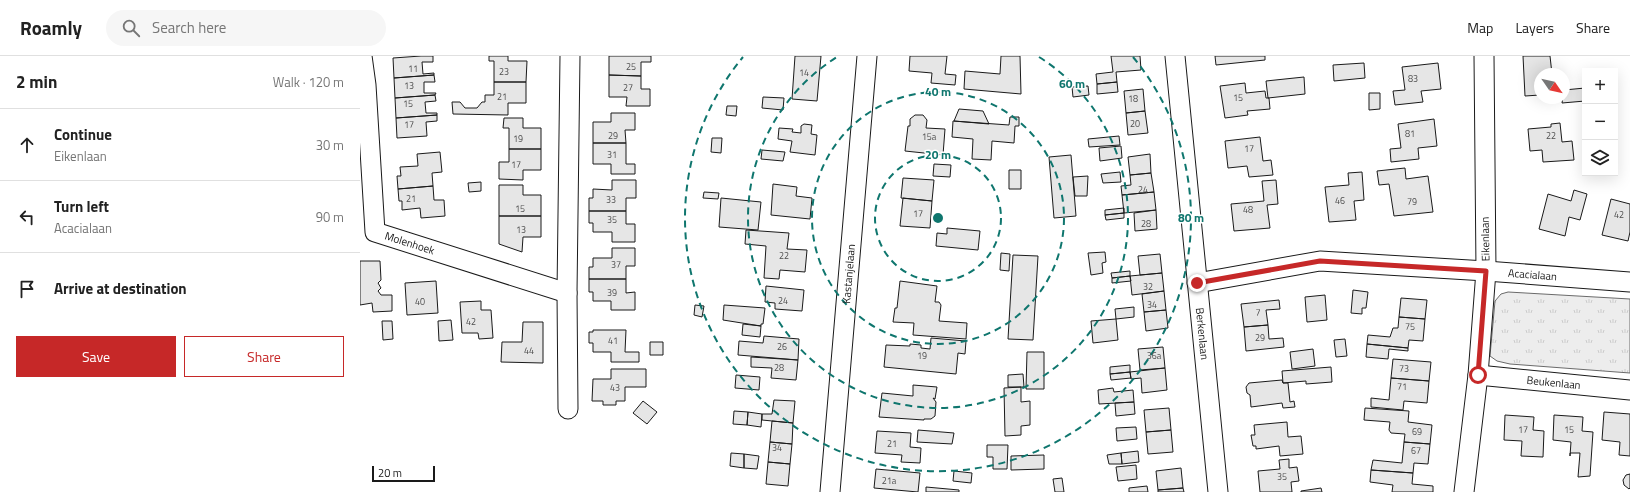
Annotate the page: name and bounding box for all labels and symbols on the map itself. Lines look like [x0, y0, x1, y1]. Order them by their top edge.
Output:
house number: 25 [626, 60, 636, 73]
house number: 11 [408, 62, 418, 75]
house number: 23 [499, 65, 509, 78]
house number: 14 [799, 66, 809, 79]
north arrow [1534, 68, 1570, 104]
house number: 83 [1408, 72, 1418, 85]
text: 60 m [1059, 74, 1085, 93]
house number: 13 [404, 79, 414, 92]
house number: 27 [623, 81, 633, 94]
text: 40 m [925, 82, 951, 101]
house number: 21 [497, 90, 507, 103]
house number: 15 [1233, 91, 1243, 104]
house number: 18 [1128, 92, 1138, 105]
house number: 15 [403, 97, 413, 110]
house number: 20 [1130, 117, 1140, 130]
house number: 17 [404, 118, 414, 131]
house number: 81 [1405, 127, 1415, 140]
house number: 29 [608, 129, 618, 142]
house number: 22 [1546, 129, 1556, 142]
house number: 15a [922, 130, 937, 143]
house number: 19 [513, 132, 523, 145]
house number: 17 [1244, 142, 1254, 155]
text: 20 m [925, 145, 951, 164]
house number: 31 [607, 148, 617, 161]
house number: 17 [511, 158, 521, 171]
house number: 24 [1138, 183, 1148, 196]
house number: 21 [406, 192, 416, 205]
house number: 33 [606, 193, 616, 206]
house number: 46 [1335, 194, 1345, 207]
house number: 79 [1407, 195, 1417, 208]
house number: 15 [515, 202, 525, 215]
house number: 48 [1243, 203, 1253, 216]
house number: 17 [913, 207, 923, 220]
text: 80 m [1178, 208, 1204, 227]
house number: 42 [1614, 208, 1624, 221]
centre of rings [931, 211, 945, 225]
house number: 35 [607, 213, 617, 226]
house number: 28 [1141, 217, 1151, 230]
street label: Eikenlaan [1477, 217, 1493, 261]
house number: 13 [516, 223, 526, 236]
street label: Molenhoek [383, 228, 437, 259]
street label: Kastanjelaan [838, 243, 859, 304]
house number: 22 [779, 249, 789, 262]
house number: 37 [611, 258, 621, 271]
street label: Acacialaan [1508, 265, 1558, 284]
route end [1188, 274, 1206, 292]
house number: 32 [1143, 280, 1153, 293]
house number: 39 [607, 286, 617, 299]
house number: 24 [778, 294, 788, 307]
house number: 40 [415, 295, 425, 308]
house number: 34 [1147, 298, 1157, 311]
house number: 7 [1255, 306, 1261, 319]
street label: Berkenlaan [1192, 307, 1213, 361]
house number: 42 [466, 315, 476, 328]
house number: 75 [1405, 320, 1415, 333]
house number: 29 [1255, 331, 1265, 344]
house number: 41 [608, 334, 618, 347]
house number: 26 [777, 340, 787, 353]
house number: 44 [524, 344, 534, 357]
house number: 19 [917, 349, 927, 362]
house number: 36a [1147, 349, 1162, 362]
house number: 28 [774, 361, 784, 374]
house number: 73 [1399, 362, 1409, 375]
route start [1469, 366, 1487, 384]
street label: Beukenlaan [1526, 372, 1582, 393]
house number: 71 [1397, 380, 1407, 393]
house number: 43 [610, 381, 620, 394]
house number: 17 [1518, 423, 1528, 436]
house number: 15 [1564, 423, 1574, 436]
house number: 69 [1412, 425, 1422, 438]
house number: 21 [887, 437, 897, 450]
house number: 34 [772, 441, 782, 454]
house number: 67 [1411, 444, 1421, 457]
scale bar [372, 464, 435, 483]
house number: 35 [1277, 470, 1287, 483]
house number: 21a [882, 474, 897, 487]

